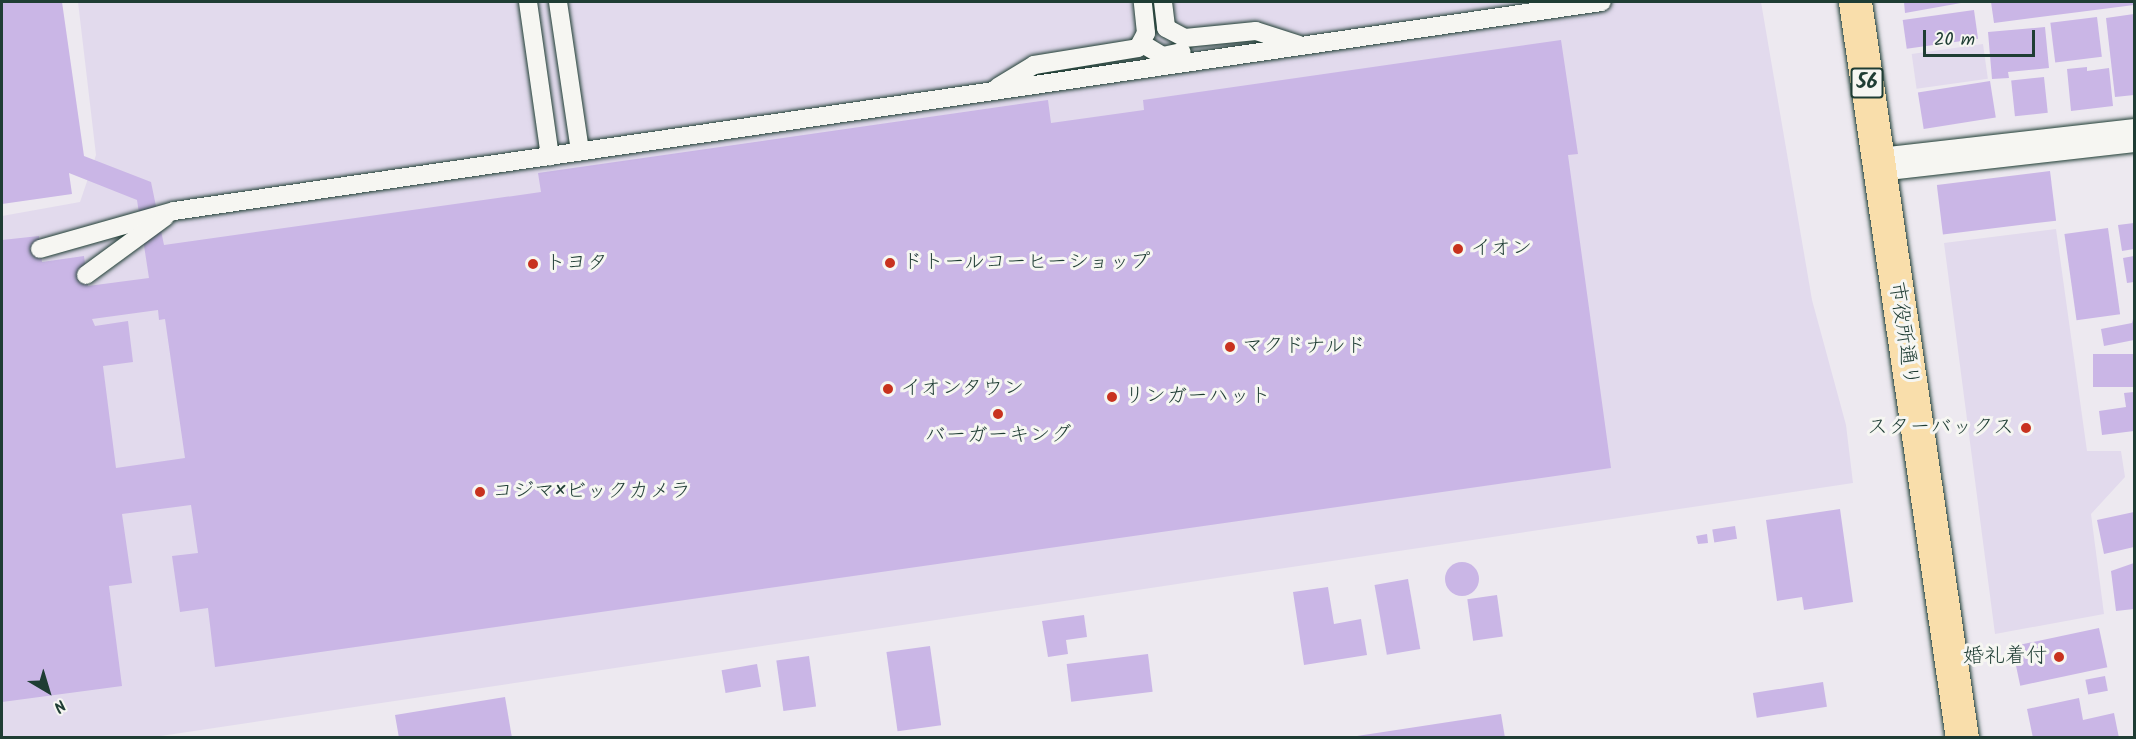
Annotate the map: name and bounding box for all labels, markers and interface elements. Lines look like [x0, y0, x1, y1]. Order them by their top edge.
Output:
scale bar [1926, 18, 2038, 56]
text: 20 m [1934, 26, 1975, 55]
road number: 56 [1850, 66, 1884, 100]
place label: イオン [1470, 236, 1533, 262]
marker: イオン [1451, 242, 1465, 256]
place label: ドトールコーヒーショップ [902, 250, 1153, 276]
place label: トヨタ [545, 251, 608, 277]
marker: ドトールコーヒーショップ [883, 256, 897, 270]
marker: トヨタ [526, 257, 540, 271]
street label: 市役所通り [1883, 280, 1923, 388]
place label: マクドナルド [1242, 334, 1368, 360]
marker: マクドナルド [1223, 340, 1237, 354]
place label: イオンタウン [900, 376, 1026, 402]
marker: イオンタウン [881, 382, 895, 396]
place label: リンガーハット [1124, 384, 1271, 410]
marker: リンガーハット [1105, 390, 1119, 404]
marker: バーガーキング [991, 407, 1005, 421]
place label: スターバックス [1867, 415, 2014, 441]
marker: スターバックス [2019, 421, 2033, 435]
place label: バーガーキング [925, 423, 1071, 449]
place label: コジマ×ビックカメラ [492, 479, 691, 505]
marker: コジマ×ビックカメラ [473, 485, 487, 499]
place label: 婚礼着付 [1963, 644, 2047, 670]
marker: 婚礼着付 [2052, 650, 2066, 664]
north arrow [18, 661, 78, 721]
text: N [48, 693, 71, 719]

